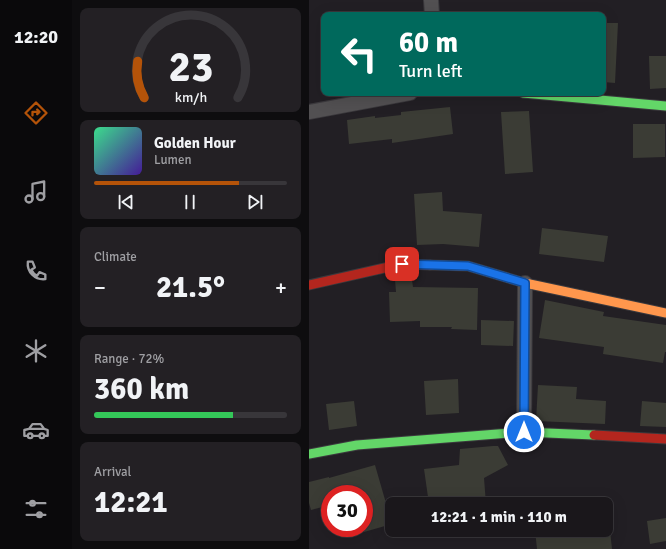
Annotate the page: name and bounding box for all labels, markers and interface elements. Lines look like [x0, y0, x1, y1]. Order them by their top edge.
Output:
text: 12:20 [14, 26, 58, 48]
text: 60 m [399, 26, 458, 60]
icon: left [333, 28, 385, 80]
text: 23 [168, 42, 213, 93]
text: Turn left [399, 60, 462, 82]
text: km/h [174, 89, 207, 106]
icon: directions [22, 99, 50, 127]
text: Golden Hour [154, 134, 236, 152]
text: Lumen [154, 152, 192, 168]
icon: music [22, 178, 50, 206]
icon: previous [115, 191, 137, 213]
icon: pause [179, 191, 201, 213]
icon: next [244, 191, 266, 213]
pin [385, 247, 419, 281]
text: Climate [94, 249, 137, 265]
icon: arrive [391, 253, 413, 275]
icon: phone [22, 257, 50, 285]
text: 21.5° [156, 269, 225, 306]
text: − [94, 274, 106, 301]
text: + [275, 274, 287, 301]
icon: climate [22, 337, 50, 365]
text: Range · 72% [94, 351, 164, 367]
text: 360 km [94, 371, 189, 408]
position arrow [503, 411, 545, 453]
icon: car [22, 416, 50, 444]
text: Arrival [94, 464, 131, 480]
text: 12:21 [94, 484, 168, 521]
speed limit sign: 30 [321, 485, 373, 537]
icon: filters [22, 495, 50, 523]
text: 12:21 · 1 min · 110 m [431, 508, 567, 526]

